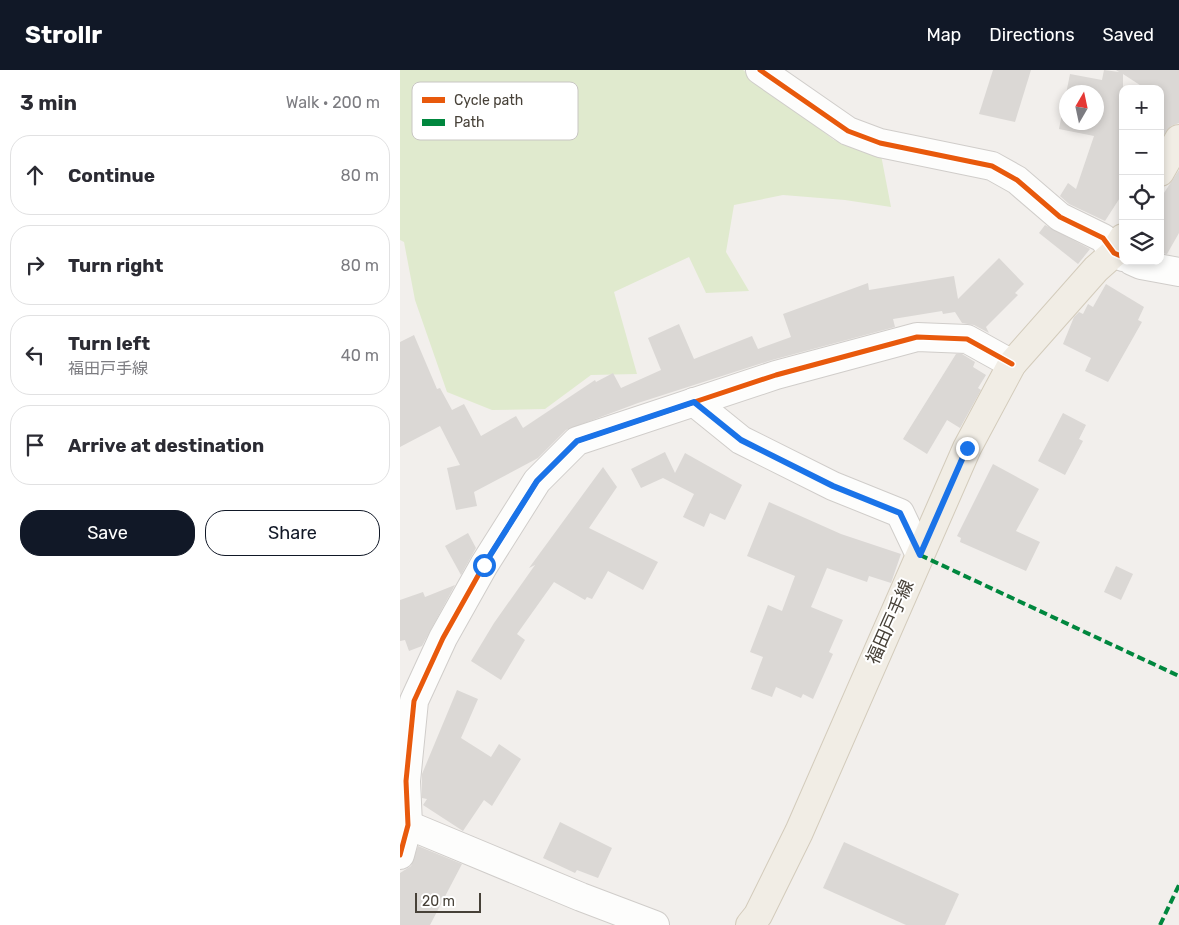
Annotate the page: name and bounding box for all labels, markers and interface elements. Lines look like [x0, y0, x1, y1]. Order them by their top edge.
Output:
text: Strollr [25, 21, 102, 49]
text: Map [926, 24, 961, 46]
text: Directions [989, 24, 1075, 46]
text: Saved [1103, 24, 1154, 46]
legend [412, 82, 578, 140]
north arrow [1059, 85, 1104, 130]
map controls [1119, 85, 1164, 265]
button: + [1119, 85, 1164, 130]
text: 3 min [20, 90, 77, 115]
text: Cycle path [454, 92, 523, 109]
text: Walk · 200 m [286, 93, 380, 112]
text: Path [454, 114, 485, 131]
button: − [1119, 130, 1164, 175]
icon: ahead [21, 161, 49, 189]
text: Continue [68, 164, 155, 187]
text: 80 m [341, 166, 379, 185]
button: locate [1119, 175, 1164, 220]
button: layers [1119, 220, 1164, 265]
icon: right [21, 251, 49, 279]
text: Turn right [68, 254, 163, 277]
text: 80 m [341, 256, 379, 275]
text: Turn left [68, 332, 150, 355]
icon: left [21, 341, 49, 369]
text: 40 m [341, 346, 379, 365]
text: 福田戸手線 [68, 359, 148, 378]
icon: arrive [21, 431, 49, 459]
text: Arrive at destination [68, 434, 264, 457]
route end [956, 437, 979, 460]
button: Save [20, 510, 195, 556]
button: Share [205, 510, 380, 556]
route start [473, 554, 496, 577]
street label: 福田戸手線 [862, 576, 918, 668]
scale bar [415, 890, 481, 913]
text: 20 m [422, 893, 455, 910]

